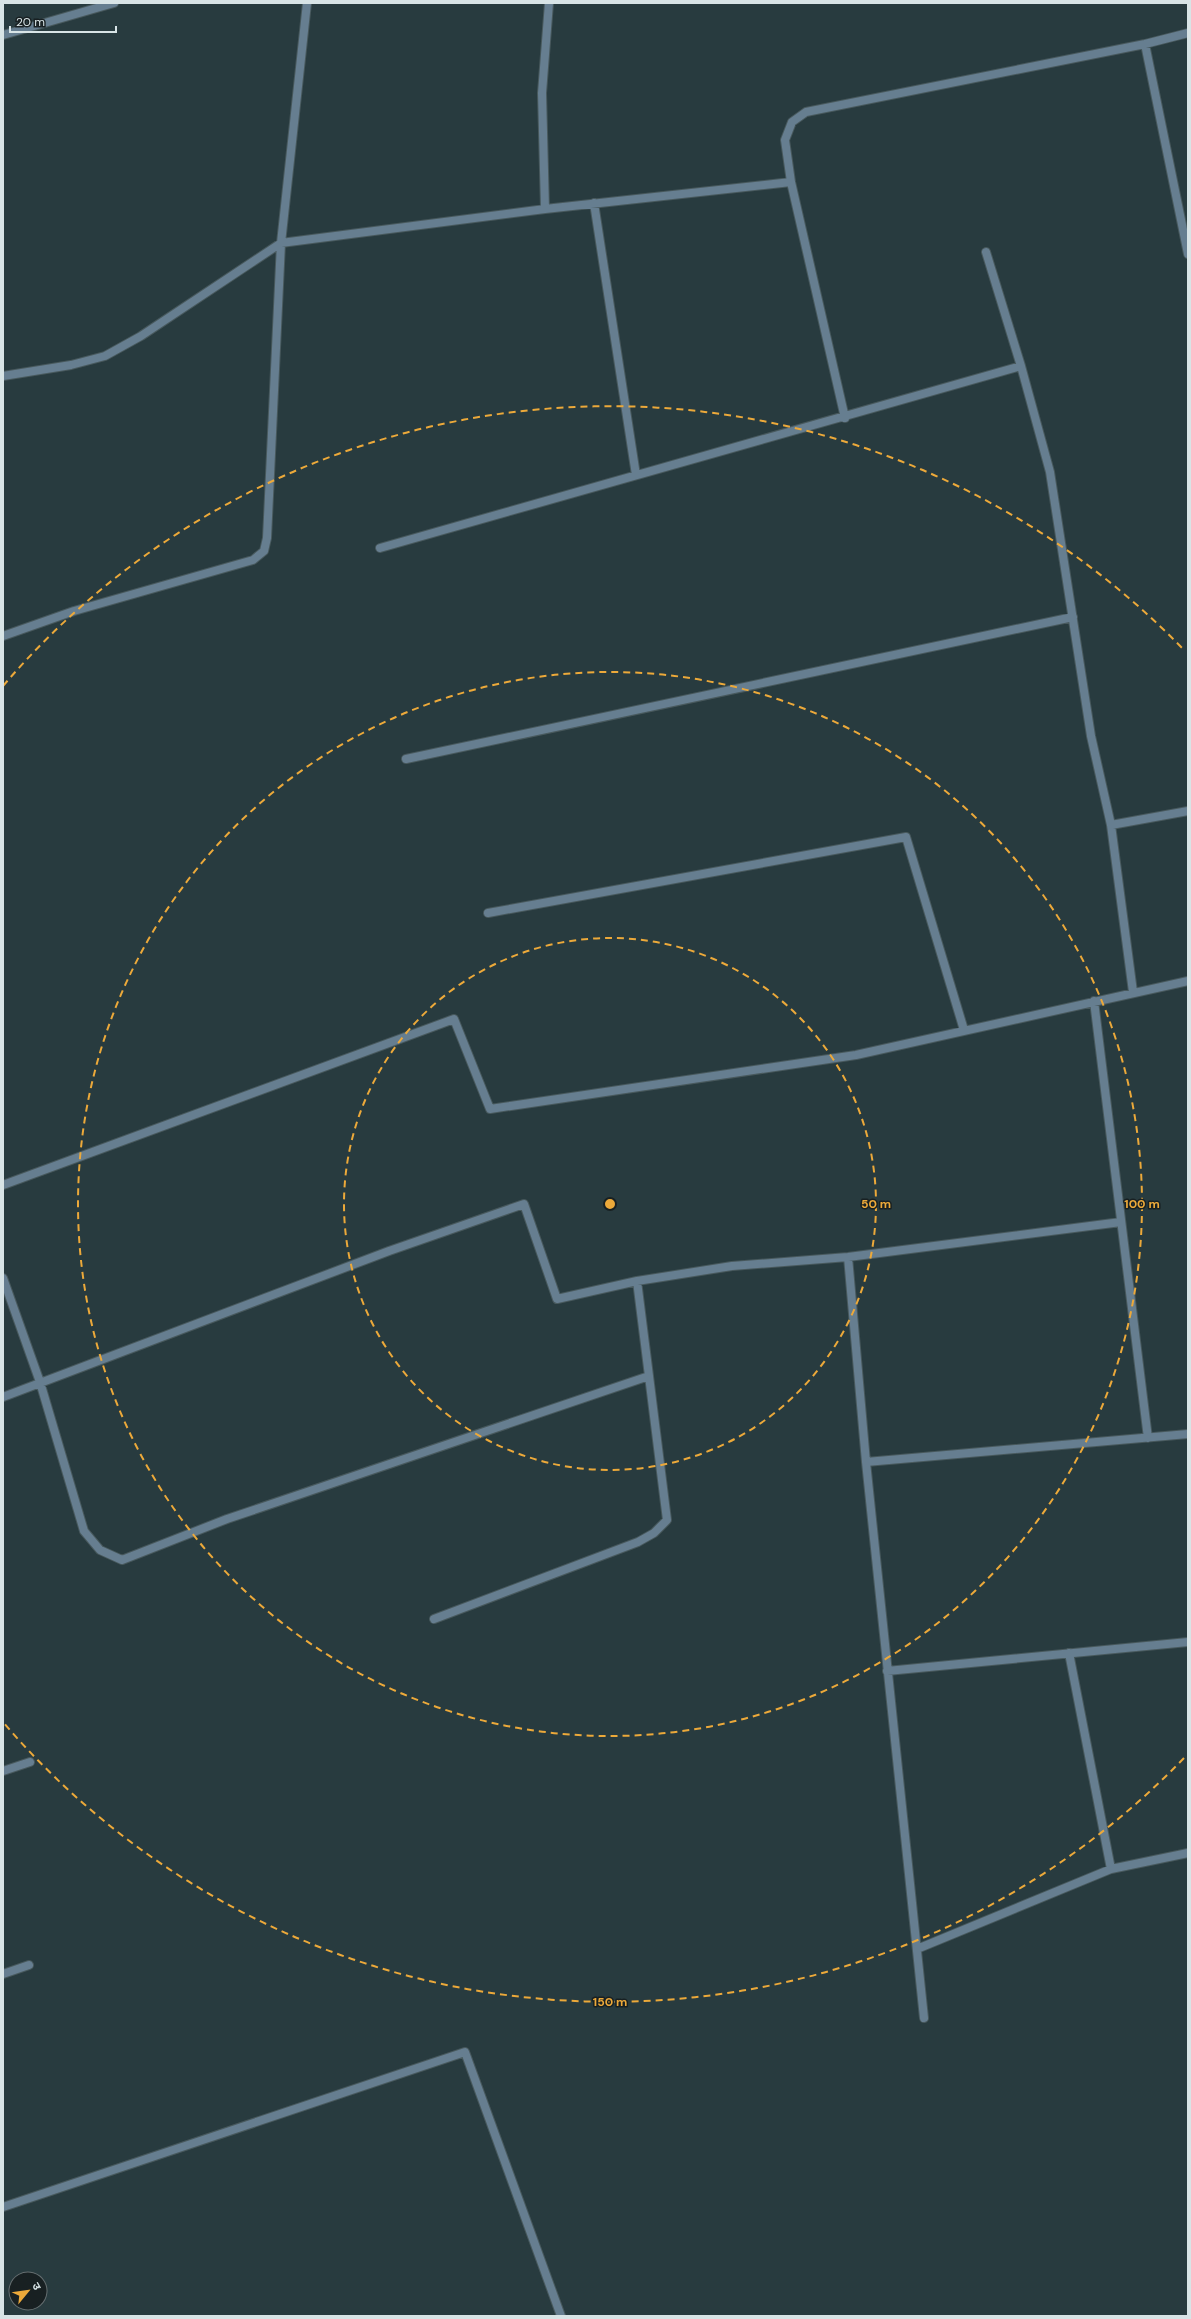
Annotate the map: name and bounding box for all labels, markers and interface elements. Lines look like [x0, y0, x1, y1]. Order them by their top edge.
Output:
scale bar [10, 8, 116, 34]
text: 20 m [16, 14, 45, 30]
text: 50 m [861, 1196, 891, 1212]
text: 100 m [1124, 1196, 1160, 1212]
centre of rings [603, 1197, 617, 1211]
text: 150 m [593, 1994, 627, 2010]
north arrow [8, 2271, 48, 2311]
text: उ [29, 2280, 45, 2293]

